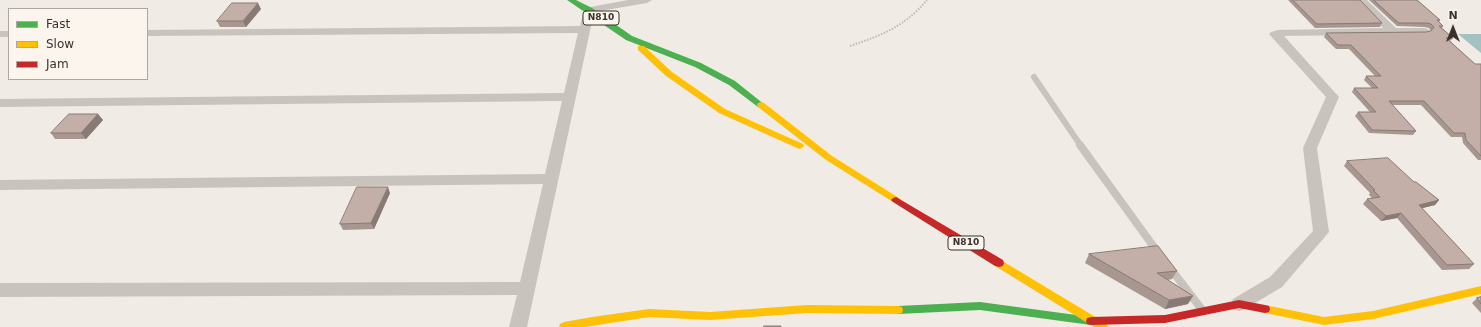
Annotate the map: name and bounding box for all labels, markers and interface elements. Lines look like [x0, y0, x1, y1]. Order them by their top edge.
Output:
legend [8, 8, 148, 80]
north arrow [1433, 8, 1473, 48]
text: N [1448, 9, 1458, 22]
road number: N810 [583, 11, 619, 25]
text: Fast [46, 17, 70, 31]
text: Slow [46, 37, 74, 51]
text: Jam [46, 57, 69, 71]
road number: N810 [948, 236, 984, 250]

